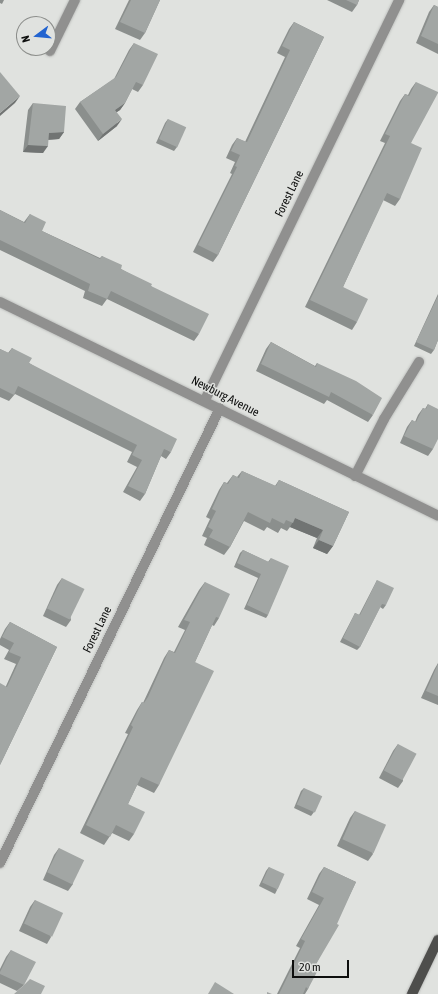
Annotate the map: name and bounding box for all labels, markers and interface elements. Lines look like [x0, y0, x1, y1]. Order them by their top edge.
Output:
north arrow [16, 16, 56, 56]
text: N [19, 34, 32, 44]
street label: Forest Lane [273, 168, 307, 220]
street label: Newburg Avenue [189, 374, 261, 420]
street label: Forest Lane [81, 604, 115, 656]
scale bar [294, 952, 351, 978]
text: 20 m [299, 960, 321, 974]

